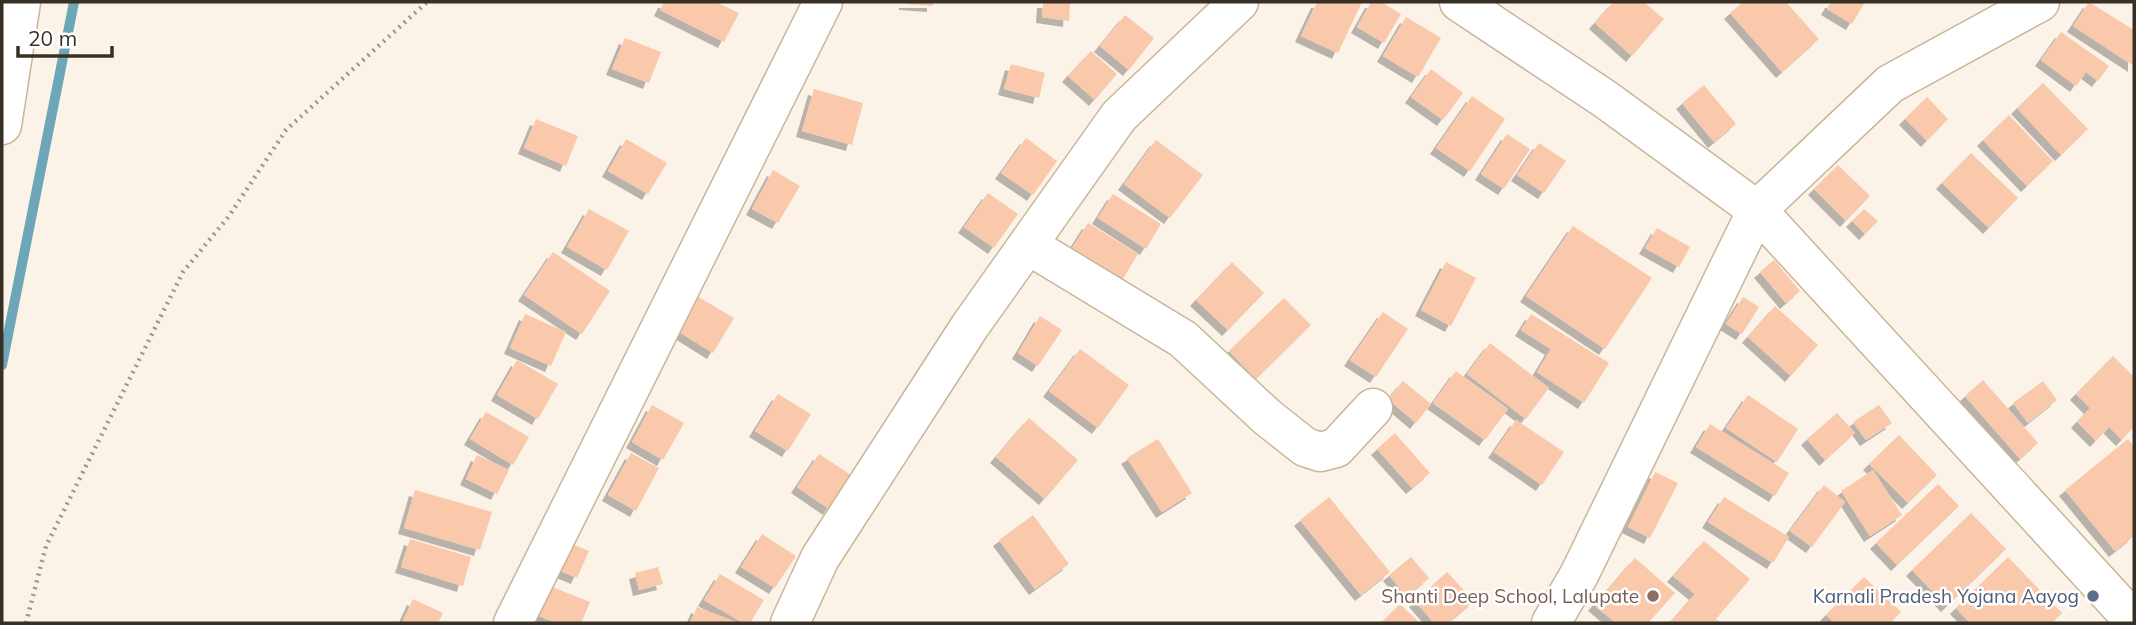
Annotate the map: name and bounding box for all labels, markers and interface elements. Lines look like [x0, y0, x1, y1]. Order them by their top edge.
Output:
scale bar [18, 14, 112, 58]
text: 20 m [28, 25, 77, 51]
place label: Shanti Deep School, Lalupate [1381, 584, 1639, 608]
place label: Karnali Pradesh Yojana Aayog [1813, 584, 2079, 608]
marker: Shanti Deep School, Lalupate [1645, 588, 1661, 604]
marker: Karnali Pradesh Yojana Aayog [2085, 588, 2101, 604]

